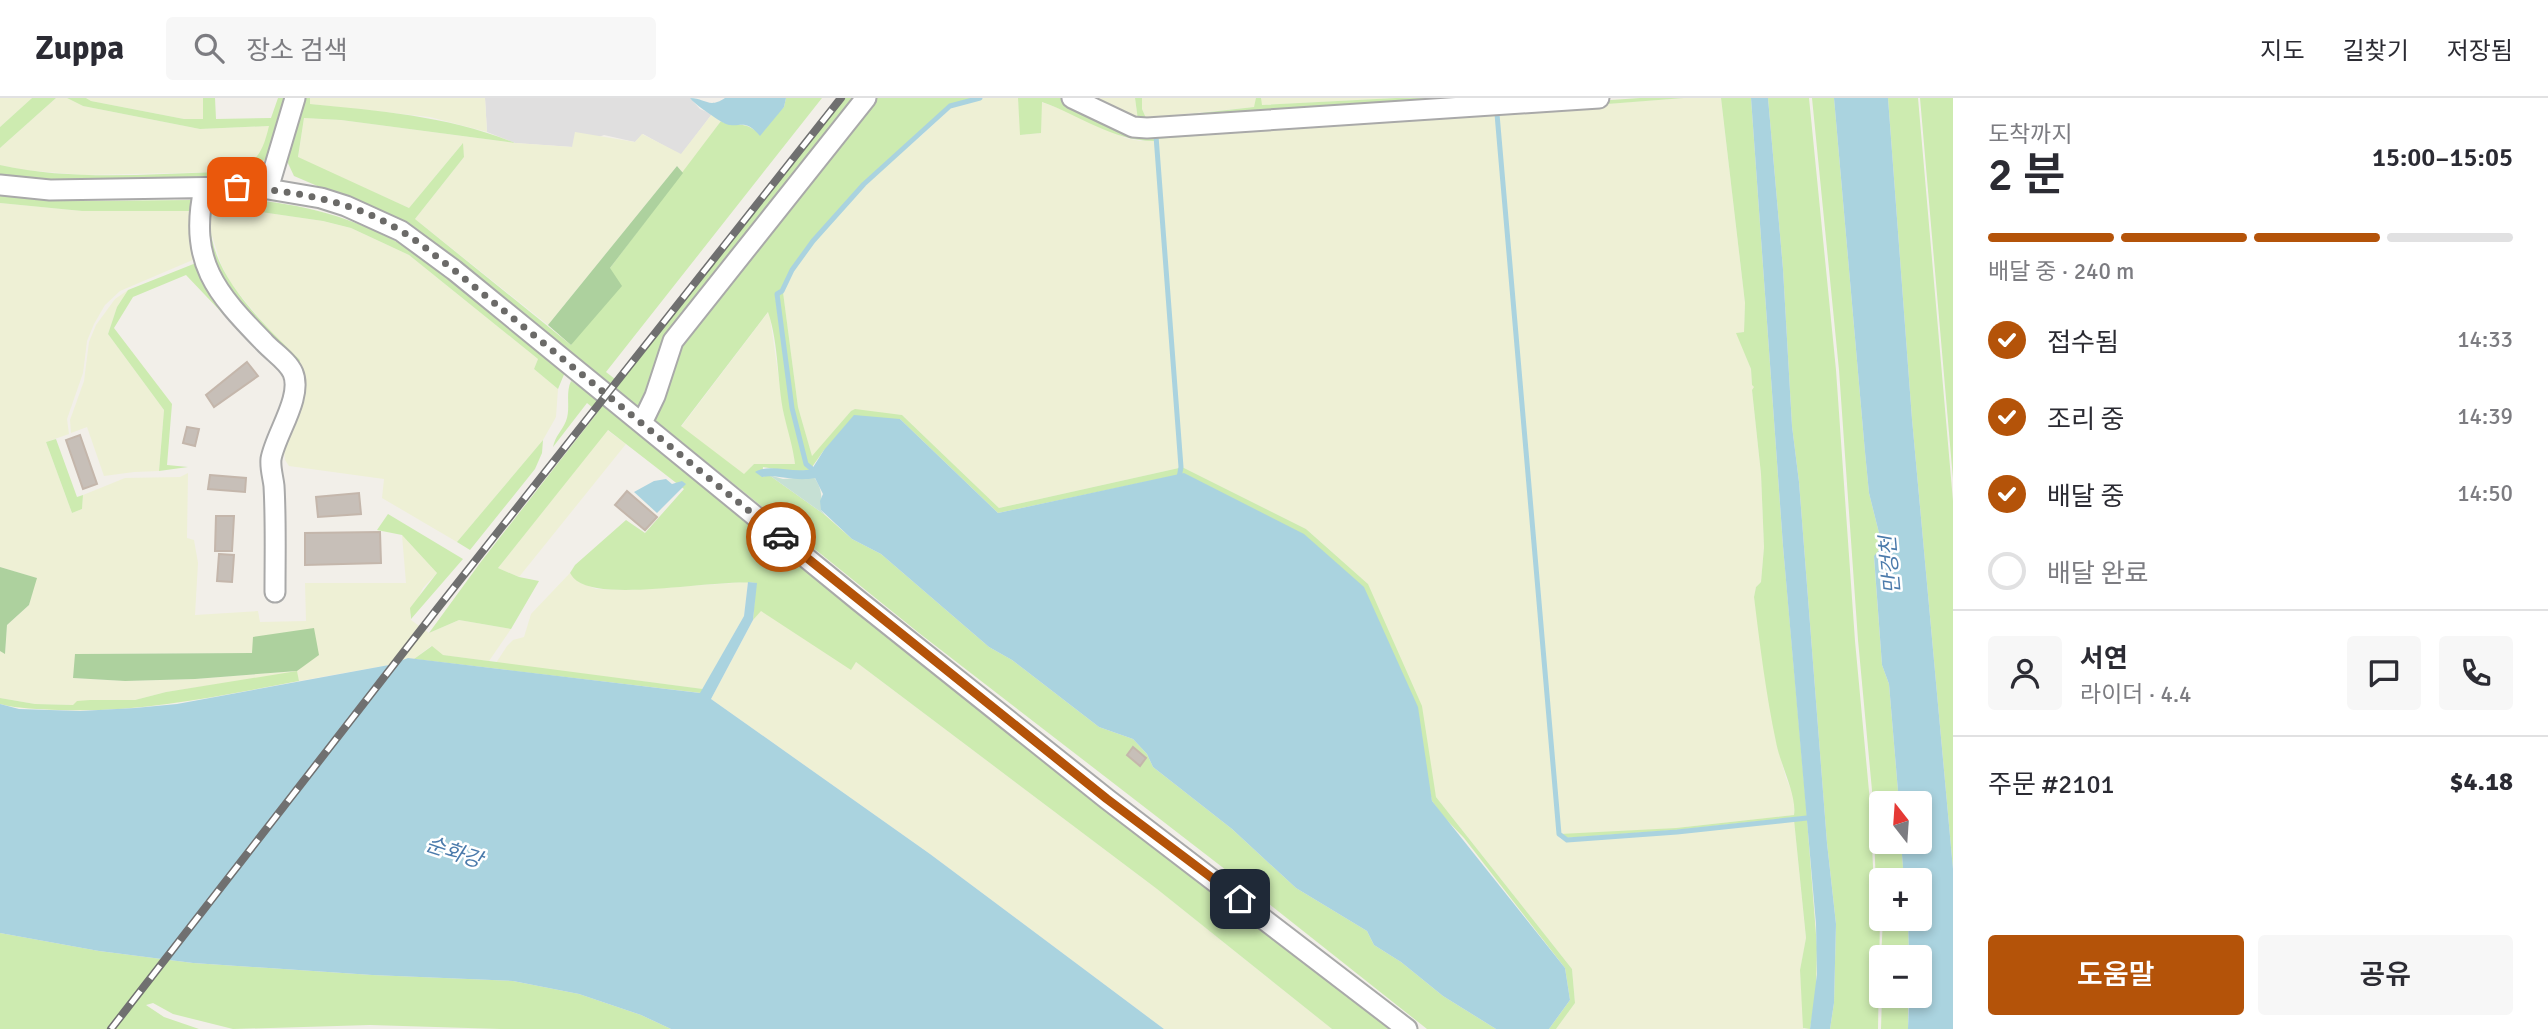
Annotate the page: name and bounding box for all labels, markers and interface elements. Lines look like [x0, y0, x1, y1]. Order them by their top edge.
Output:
search box [166, 17, 656, 80]
text: Zuppa [35, 28, 124, 69]
icon: search [190, 29, 228, 67]
text: 장소 검색 [246, 35, 348, 67]
text: 지도 [2260, 36, 2305, 66]
text: 길찾기 [2343, 36, 2409, 66]
text: 저장됨 [2447, 36, 2513, 66]
text: 도착까지 [1988, 120, 2073, 149]
text: 15:00–15:05 [2372, 142, 2513, 174]
text: 2 분 [1988, 147, 2065, 203]
pin [207, 157, 267, 217]
icon: bag [218, 168, 256, 206]
text: 배달 중 · 240 m [1988, 257, 2134, 286]
icon: check [1988, 321, 2026, 359]
text: 14:33 [2457, 325, 2513, 354]
text: 접수됨 [2047, 327, 2119, 359]
icon: check [1988, 398, 2026, 436]
text: 14:39 [2457, 402, 2513, 431]
text: 조리 중 [2047, 404, 2124, 436]
icon: check [1988, 475, 2026, 513]
text: 14:50 [2457, 479, 2513, 508]
text: 배달 중 [2047, 481, 2124, 513]
courier [746, 502, 816, 572]
icon: car [762, 518, 800, 556]
water label: 만겅천 [1874, 532, 1905, 595]
text: 배달 완료 [2047, 558, 2148, 590]
button: person [1988, 636, 2062, 710]
button: chat [2347, 636, 2421, 710]
button: phone [2439, 636, 2513, 710]
text: 서연 [2080, 643, 2128, 675]
text: 라이더 · 4.4 [2080, 680, 2192, 709]
text: $4.18 [2449, 766, 2513, 798]
text: 주문 #2101 [1988, 769, 2115, 801]
north arrow [1869, 791, 1932, 854]
map controls [1869, 791, 1932, 1008]
water label: 순화강 [422, 831, 488, 874]
button: + [1869, 868, 1932, 931]
pin [1210, 869, 1270, 929]
icon: home [1221, 880, 1259, 918]
button: 도움말 [1988, 935, 2244, 1015]
button: 공유 [2258, 935, 2513, 1015]
button: − [1869, 945, 1932, 1008]

